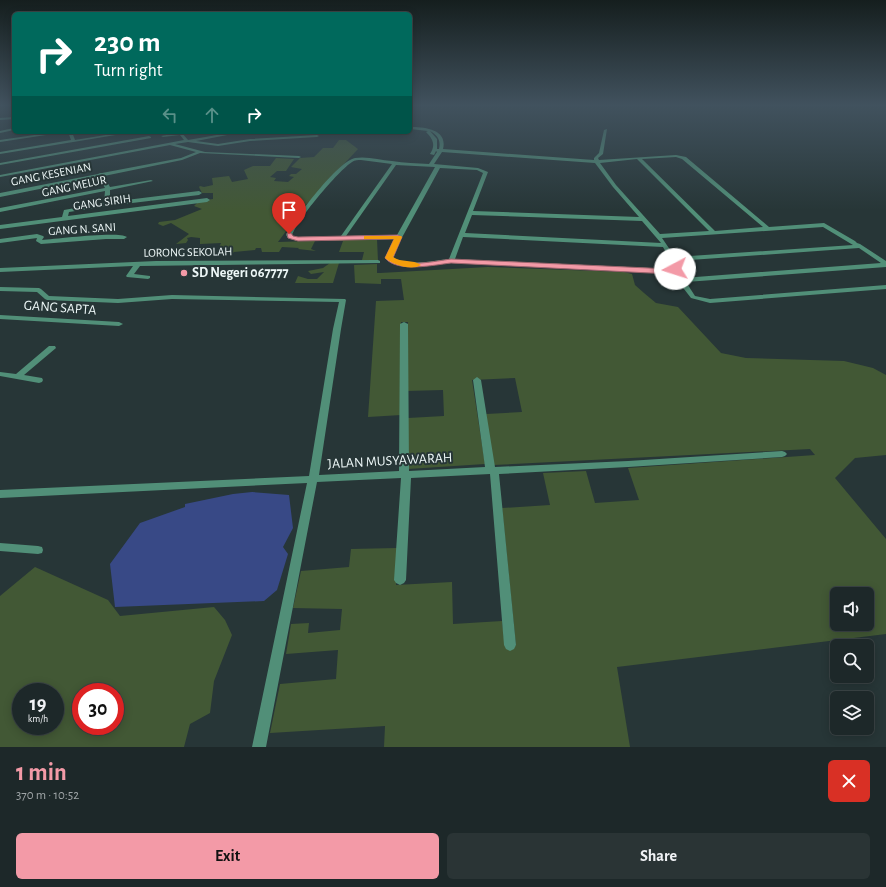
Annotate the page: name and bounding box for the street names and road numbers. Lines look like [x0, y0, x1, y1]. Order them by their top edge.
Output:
street label: GANG KESENIAN [10, 160, 92, 188]
street label: GANG MELUR [41, 173, 108, 199]
street label: GANG SIRIH [72, 192, 132, 212]
street label: GANG N. SANI [48, 221, 116, 237]
street label: LORONG SEKOLAH [143, 245, 233, 259]
street label: GANG SAPTA [23, 298, 97, 318]
street label: JALAN MUSYAWARAH [327, 451, 453, 471]

